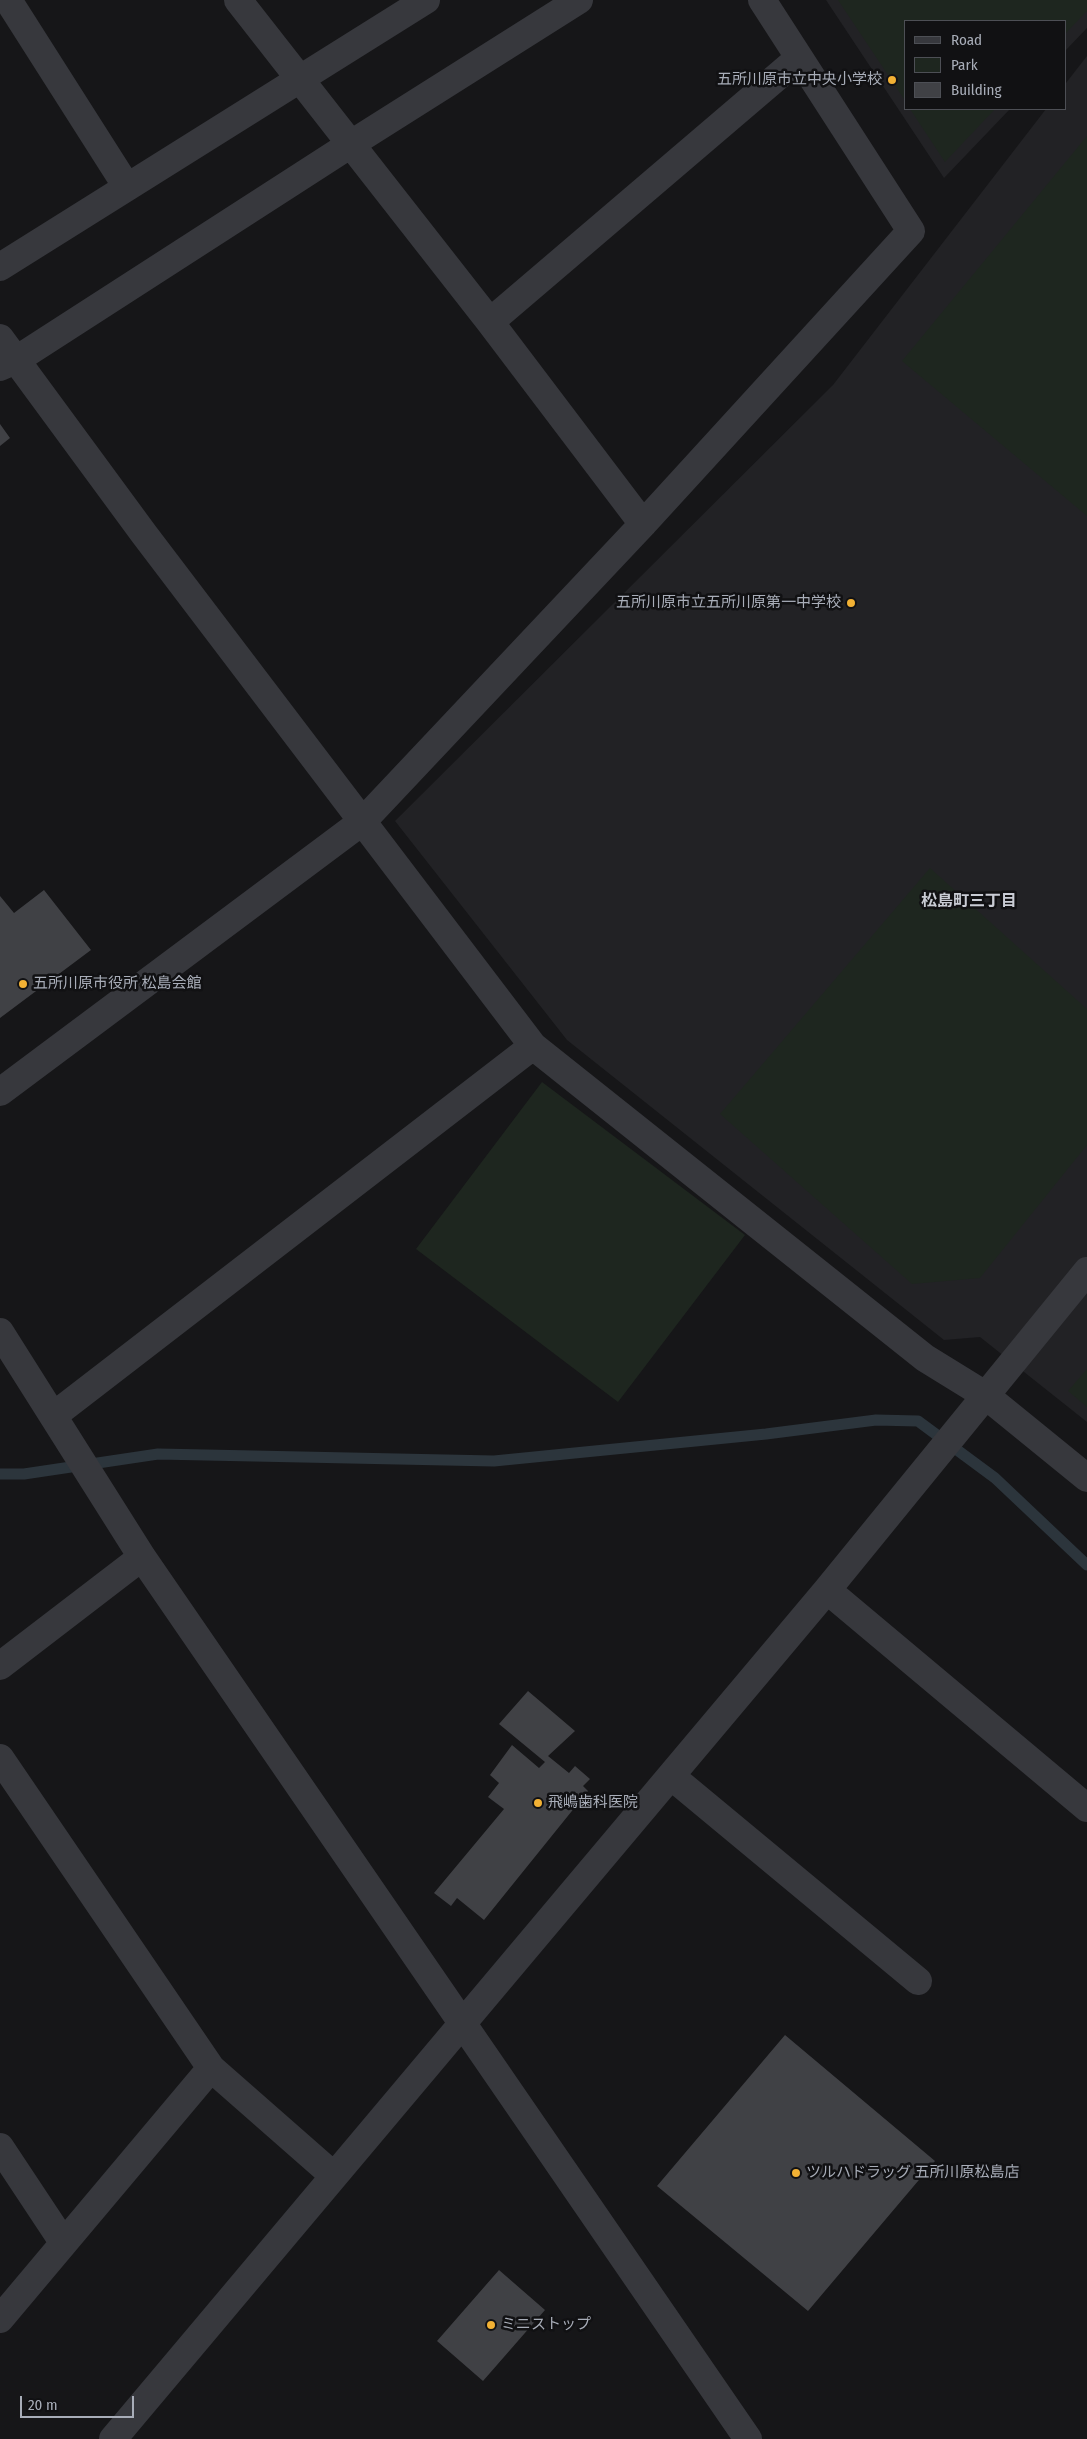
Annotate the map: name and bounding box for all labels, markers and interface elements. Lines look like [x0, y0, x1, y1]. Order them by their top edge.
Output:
legend [904, 20, 1067, 110]
text: Road [951, 31, 982, 49]
text: Park [951, 56, 978, 74]
place label: 五所川原市立中央小学校 [717, 71, 882, 89]
marker: 五所川原市立中央小学校 [886, 74, 898, 86]
text: Building [951, 81, 1002, 99]
place label: 五所川原市立五所川原第一中学校 [616, 594, 841, 612]
marker: 五所川原市立五所川原第一中学校 [845, 597, 857, 609]
district label: 松島町三丁目 [921, 892, 1017, 912]
place label: 五所川原市役所 松島会館 [33, 975, 202, 993]
marker: 五所川原市役所 松島会館 [17, 978, 29, 990]
place label: 飛嶋歯科医院 [548, 1794, 638, 1812]
marker: 飛嶋歯科医院 [532, 1797, 544, 1809]
place label: ツルハドラッグ 五所川原松島店 [806, 2164, 1020, 2182]
marker: ツルハドラッグ 五所川原松島店 [790, 2167, 802, 2179]
place label: ミニストップ [501, 2316, 591, 2334]
marker: ミニストップ [485, 2319, 497, 2331]
scale bar [22, 2386, 136, 2418]
text: 20 m [28, 2396, 58, 2414]

